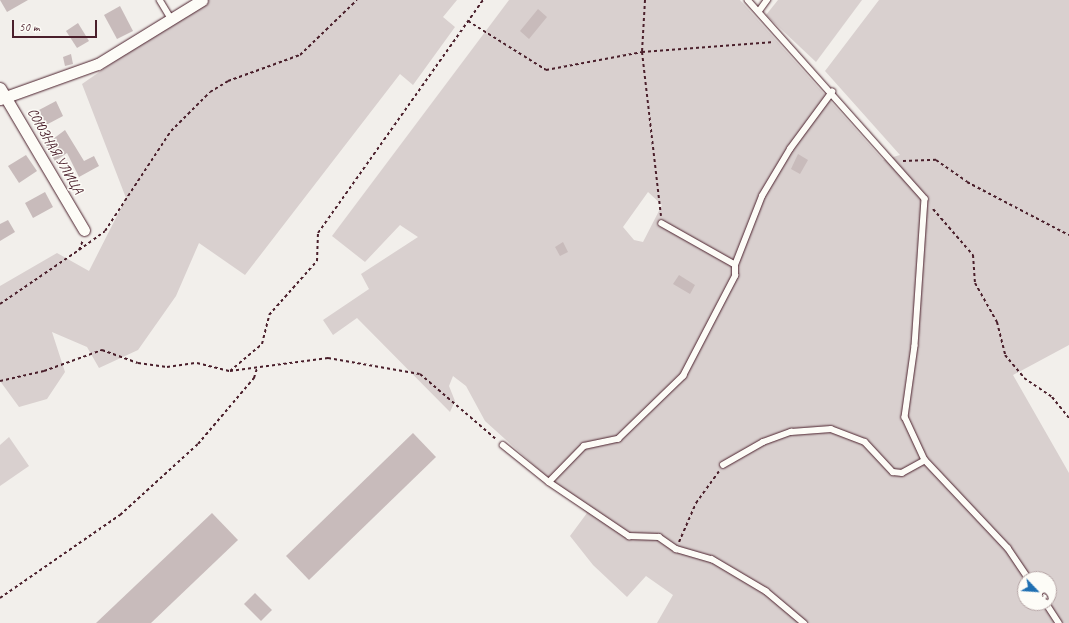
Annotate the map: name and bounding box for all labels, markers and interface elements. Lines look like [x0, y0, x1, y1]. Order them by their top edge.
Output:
scale bar [14, 12, 99, 38]
text: 50 m [19, 19, 39, 35]
street label: СОЮЗНАЯ УЛИЦА [24, 105, 86, 197]
north arrow [1017, 571, 1057, 611]
text: С [1039, 590, 1054, 601]

